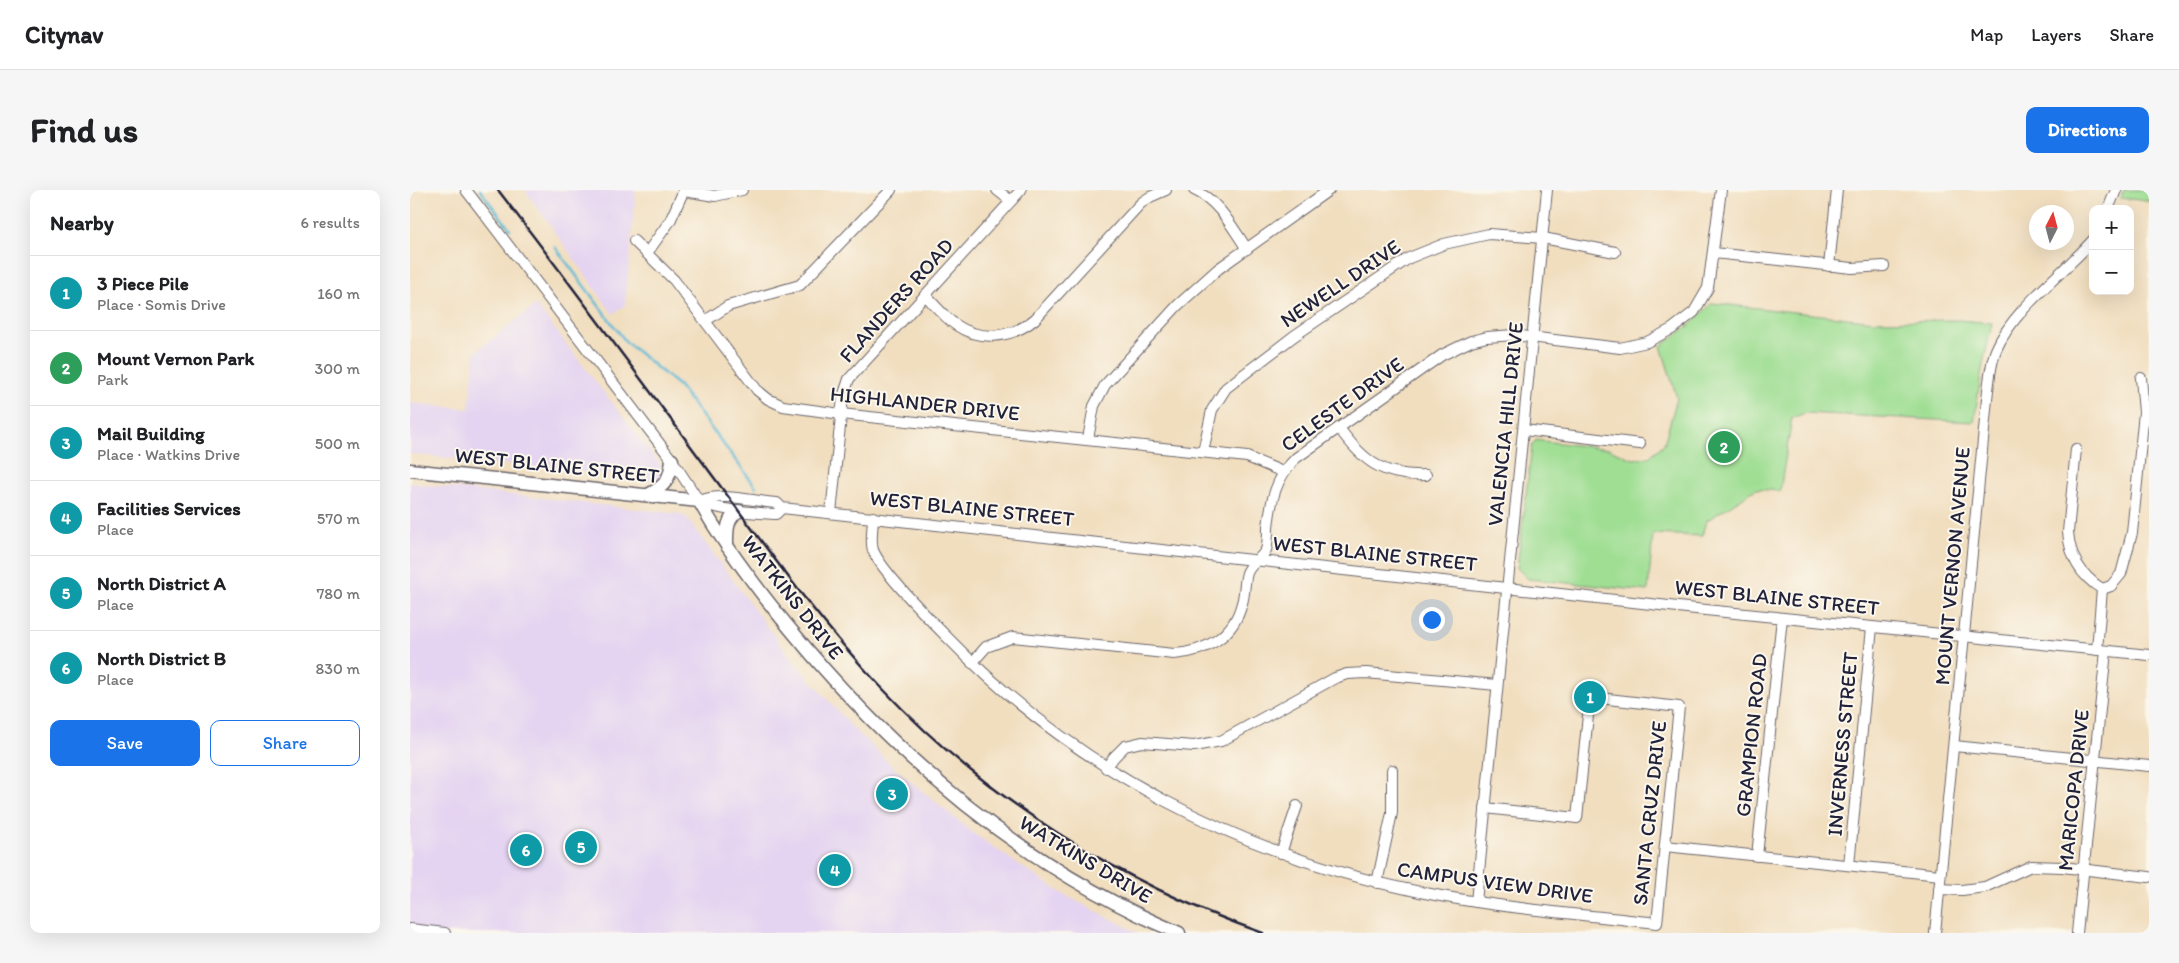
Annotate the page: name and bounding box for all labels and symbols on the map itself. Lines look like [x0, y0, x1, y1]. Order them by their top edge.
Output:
north arrow [2029, 205, 2074, 250]
street label: FLANDERS ROAD [834, 233, 958, 367]
street label: NEWELL DRIVE [1275, 234, 1405, 332]
street label: VALENCIA HILL DRIVE [1482, 321, 1528, 527]
street label: CELESTE DRIVE [1276, 351, 1408, 457]
street label: HIGHLANDER DRIVE [829, 381, 1021, 425]
pin: 2 [1708, 428, 1740, 466]
street label: WEST BLAINE STREET [454, 442, 661, 488]
street label: MOUNT VERNON AVENUE [1929, 446, 1975, 686]
street label: WEST BLAINE STREET [869, 485, 1076, 531]
street label: WATKINS DRIVE [737, 530, 849, 664]
street label: WEST BLAINE STREET [1272, 530, 1479, 576]
street label: WEST BLAINE STREET [1674, 574, 1881, 620]
your location [1419, 607, 1445, 633]
street label: INVERNESS STREET [1821, 651, 1863, 837]
street label: GRAMPION ROAD [1730, 652, 1772, 818]
pin: 1 [1574, 678, 1606, 716]
street label: MARICOPA DRIVE [2052, 708, 2094, 872]
street label: SANTA CRUZ DRIVE [1627, 719, 1671, 906]
pin: 3 [876, 775, 908, 813]
street label: WATKINS DRIVE [1015, 809, 1157, 909]
pin: 5 [565, 828, 597, 866]
pin: 6 [510, 831, 542, 869]
pin: 4 [819, 851, 851, 889]
street label: CAMPUS VIEW DRIVE [1395, 856, 1595, 908]

